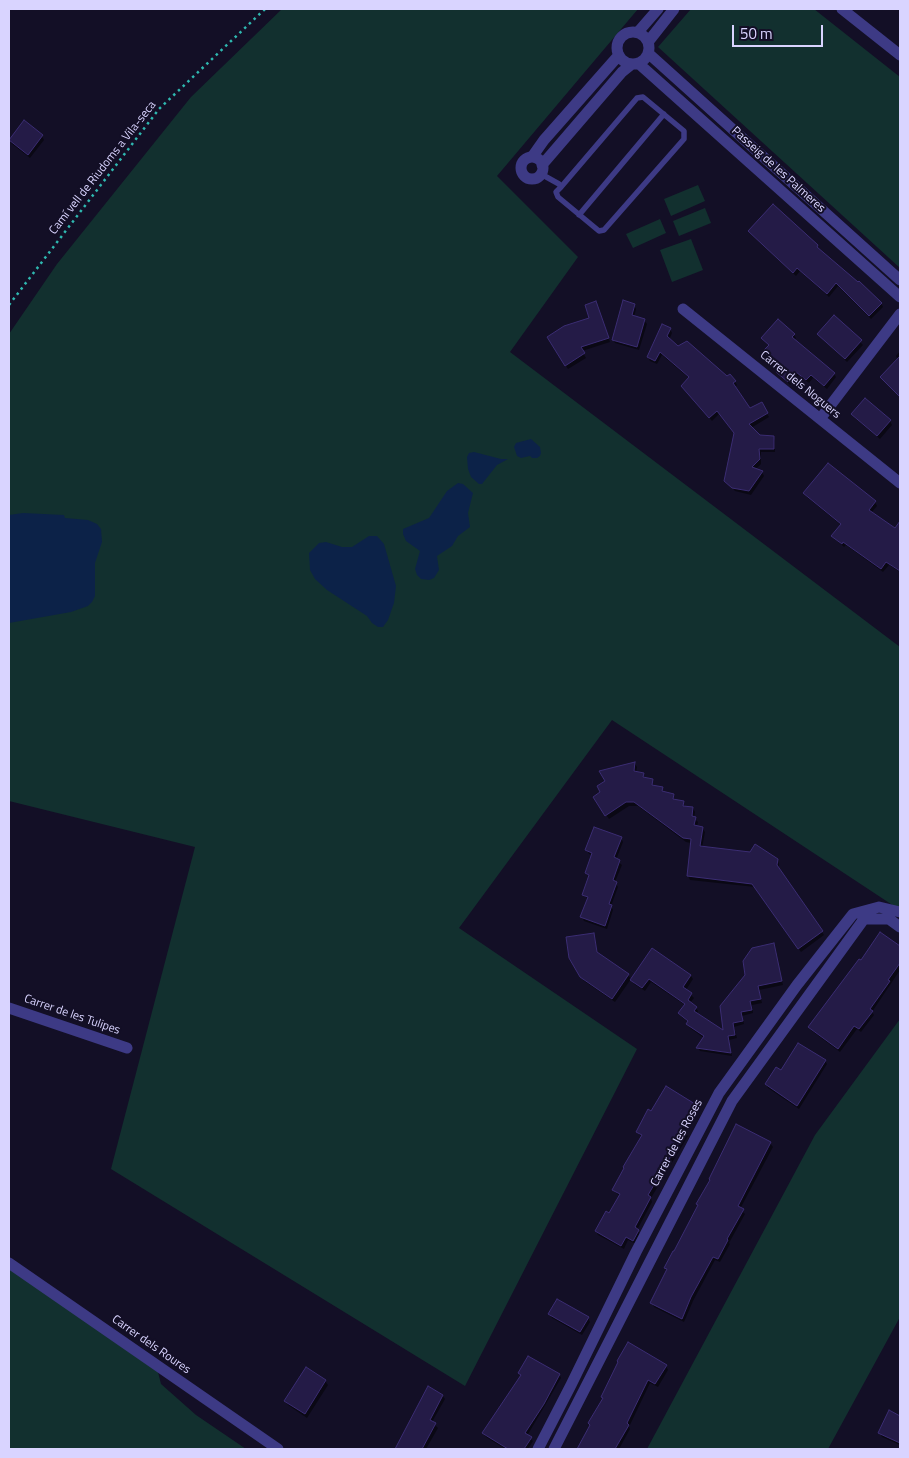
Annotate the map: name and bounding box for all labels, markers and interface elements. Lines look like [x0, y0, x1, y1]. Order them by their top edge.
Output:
scale bar [734, 15, 825, 47]
text: 50 m [740, 22, 773, 45]
street label: Camí vell de Riudoms a Vila-seca [46, 98, 160, 238]
street label: Passeig de les Palmeres [728, 124, 828, 216]
street label: Carrer dels Noguers [757, 348, 843, 422]
street label: Carrer de les Tulipes [22, 992, 122, 1038]
street label: Carrer de les Roses [648, 1097, 706, 1189]
street label: Carrer dels Roures [109, 1313, 193, 1377]

